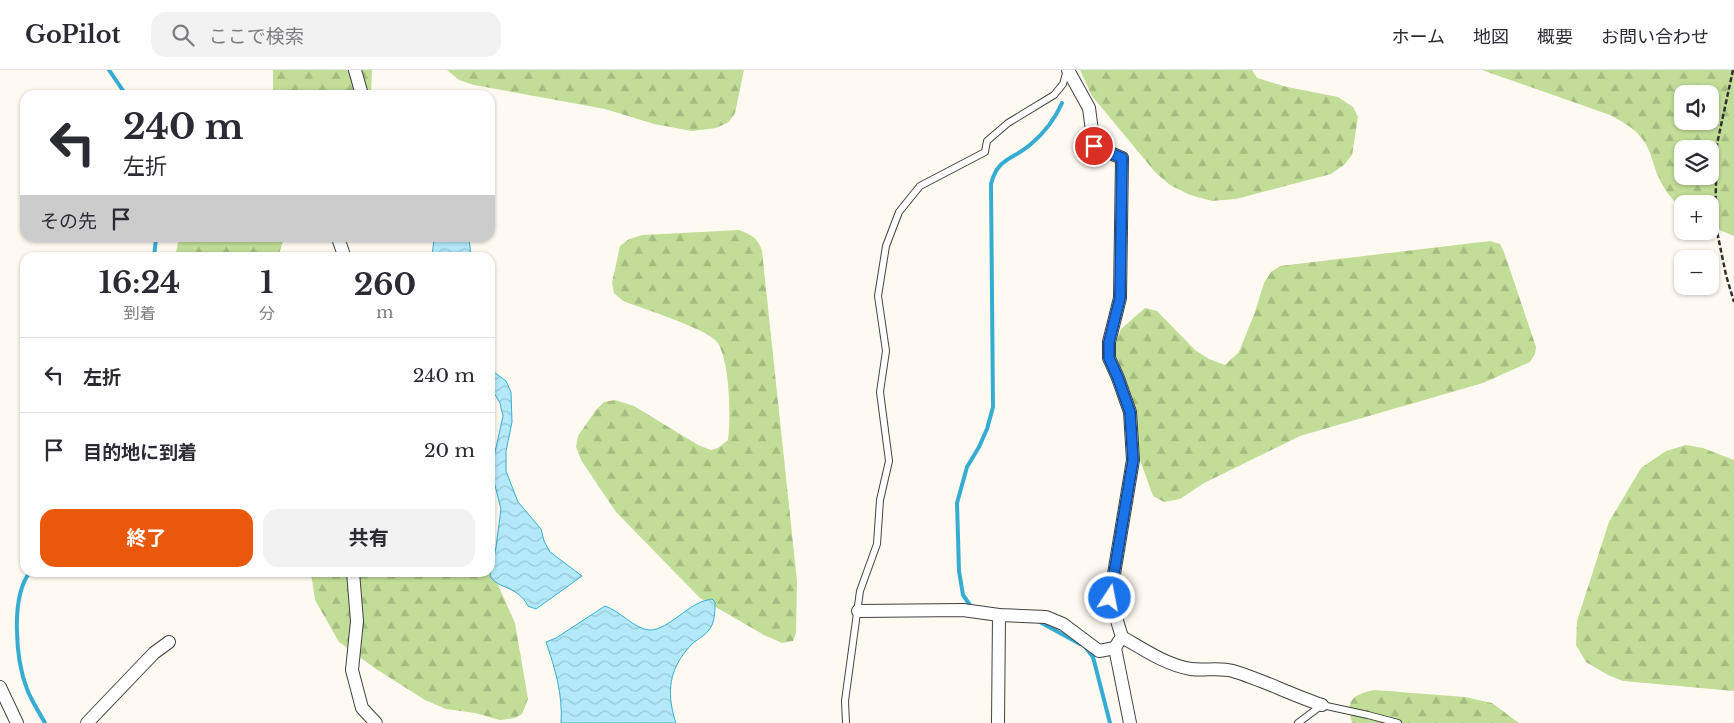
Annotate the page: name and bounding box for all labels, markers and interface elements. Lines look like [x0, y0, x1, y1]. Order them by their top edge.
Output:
search box [151, 12, 501, 57]
text: GoPilot [25, 20, 121, 49]
icon: search [169, 21, 197, 49]
text: ここで検索 [209, 25, 304, 48]
text: ホーム [1392, 26, 1445, 48]
text: 地図 [1473, 26, 1509, 48]
text: 概要 [1537, 26, 1573, 48]
text: お問い合わせ [1601, 26, 1709, 48]
map controls [1674, 85, 1719, 295]
button: sound [1674, 85, 1719, 130]
text: 240 m [123, 105, 243, 148]
icon: left [40, 110, 105, 175]
pin [1073, 125, 1115, 167]
icon: arrive [1080, 132, 1108, 160]
button: layers [1674, 140, 1719, 185]
text: 左折 [123, 153, 167, 180]
button: + [1674, 195, 1719, 240]
icon: arrive [107, 205, 135, 233]
text: その先 [40, 210, 97, 233]
button: − [1674, 250, 1719, 295]
text: 16:24 [99, 264, 180, 301]
text: 1 [260, 264, 273, 301]
text: 260 [354, 266, 416, 303]
text: m [376, 302, 394, 322]
text: 到着 [123, 303, 155, 323]
text: 分 [259, 303, 275, 323]
icon: left [40, 361, 68, 389]
text: 240 m [413, 364, 475, 387]
text: 左折 [83, 366, 121, 389]
icon: arrive [40, 436, 68, 464]
text: 20 m [424, 439, 475, 462]
text: 目的地に到着 [83, 441, 197, 464]
button: 終了 [40, 509, 253, 567]
button: 共有 [263, 509, 475, 567]
position arrow [1083, 571, 1135, 623]

